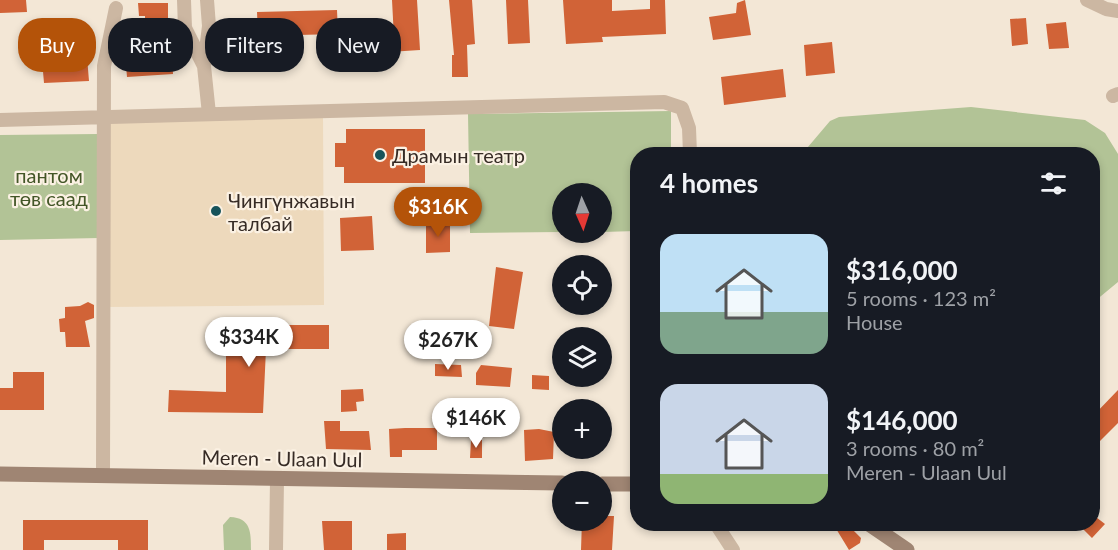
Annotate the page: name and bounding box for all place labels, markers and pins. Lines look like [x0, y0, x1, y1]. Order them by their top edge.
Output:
place label: Драмын театр [392, 143, 525, 167]
marker: Драмын театр [373, 148, 387, 162]
pin: $316K [396, 187, 480, 238]
place label: Чингүнжавын талбай [228, 188, 355, 235]
marker: Чингүнжавын талбай [209, 204, 223, 218]
pin: $334K [207, 317, 291, 368]
pin: $267K [406, 320, 490, 371]
pin: $146K [434, 398, 518, 449]

